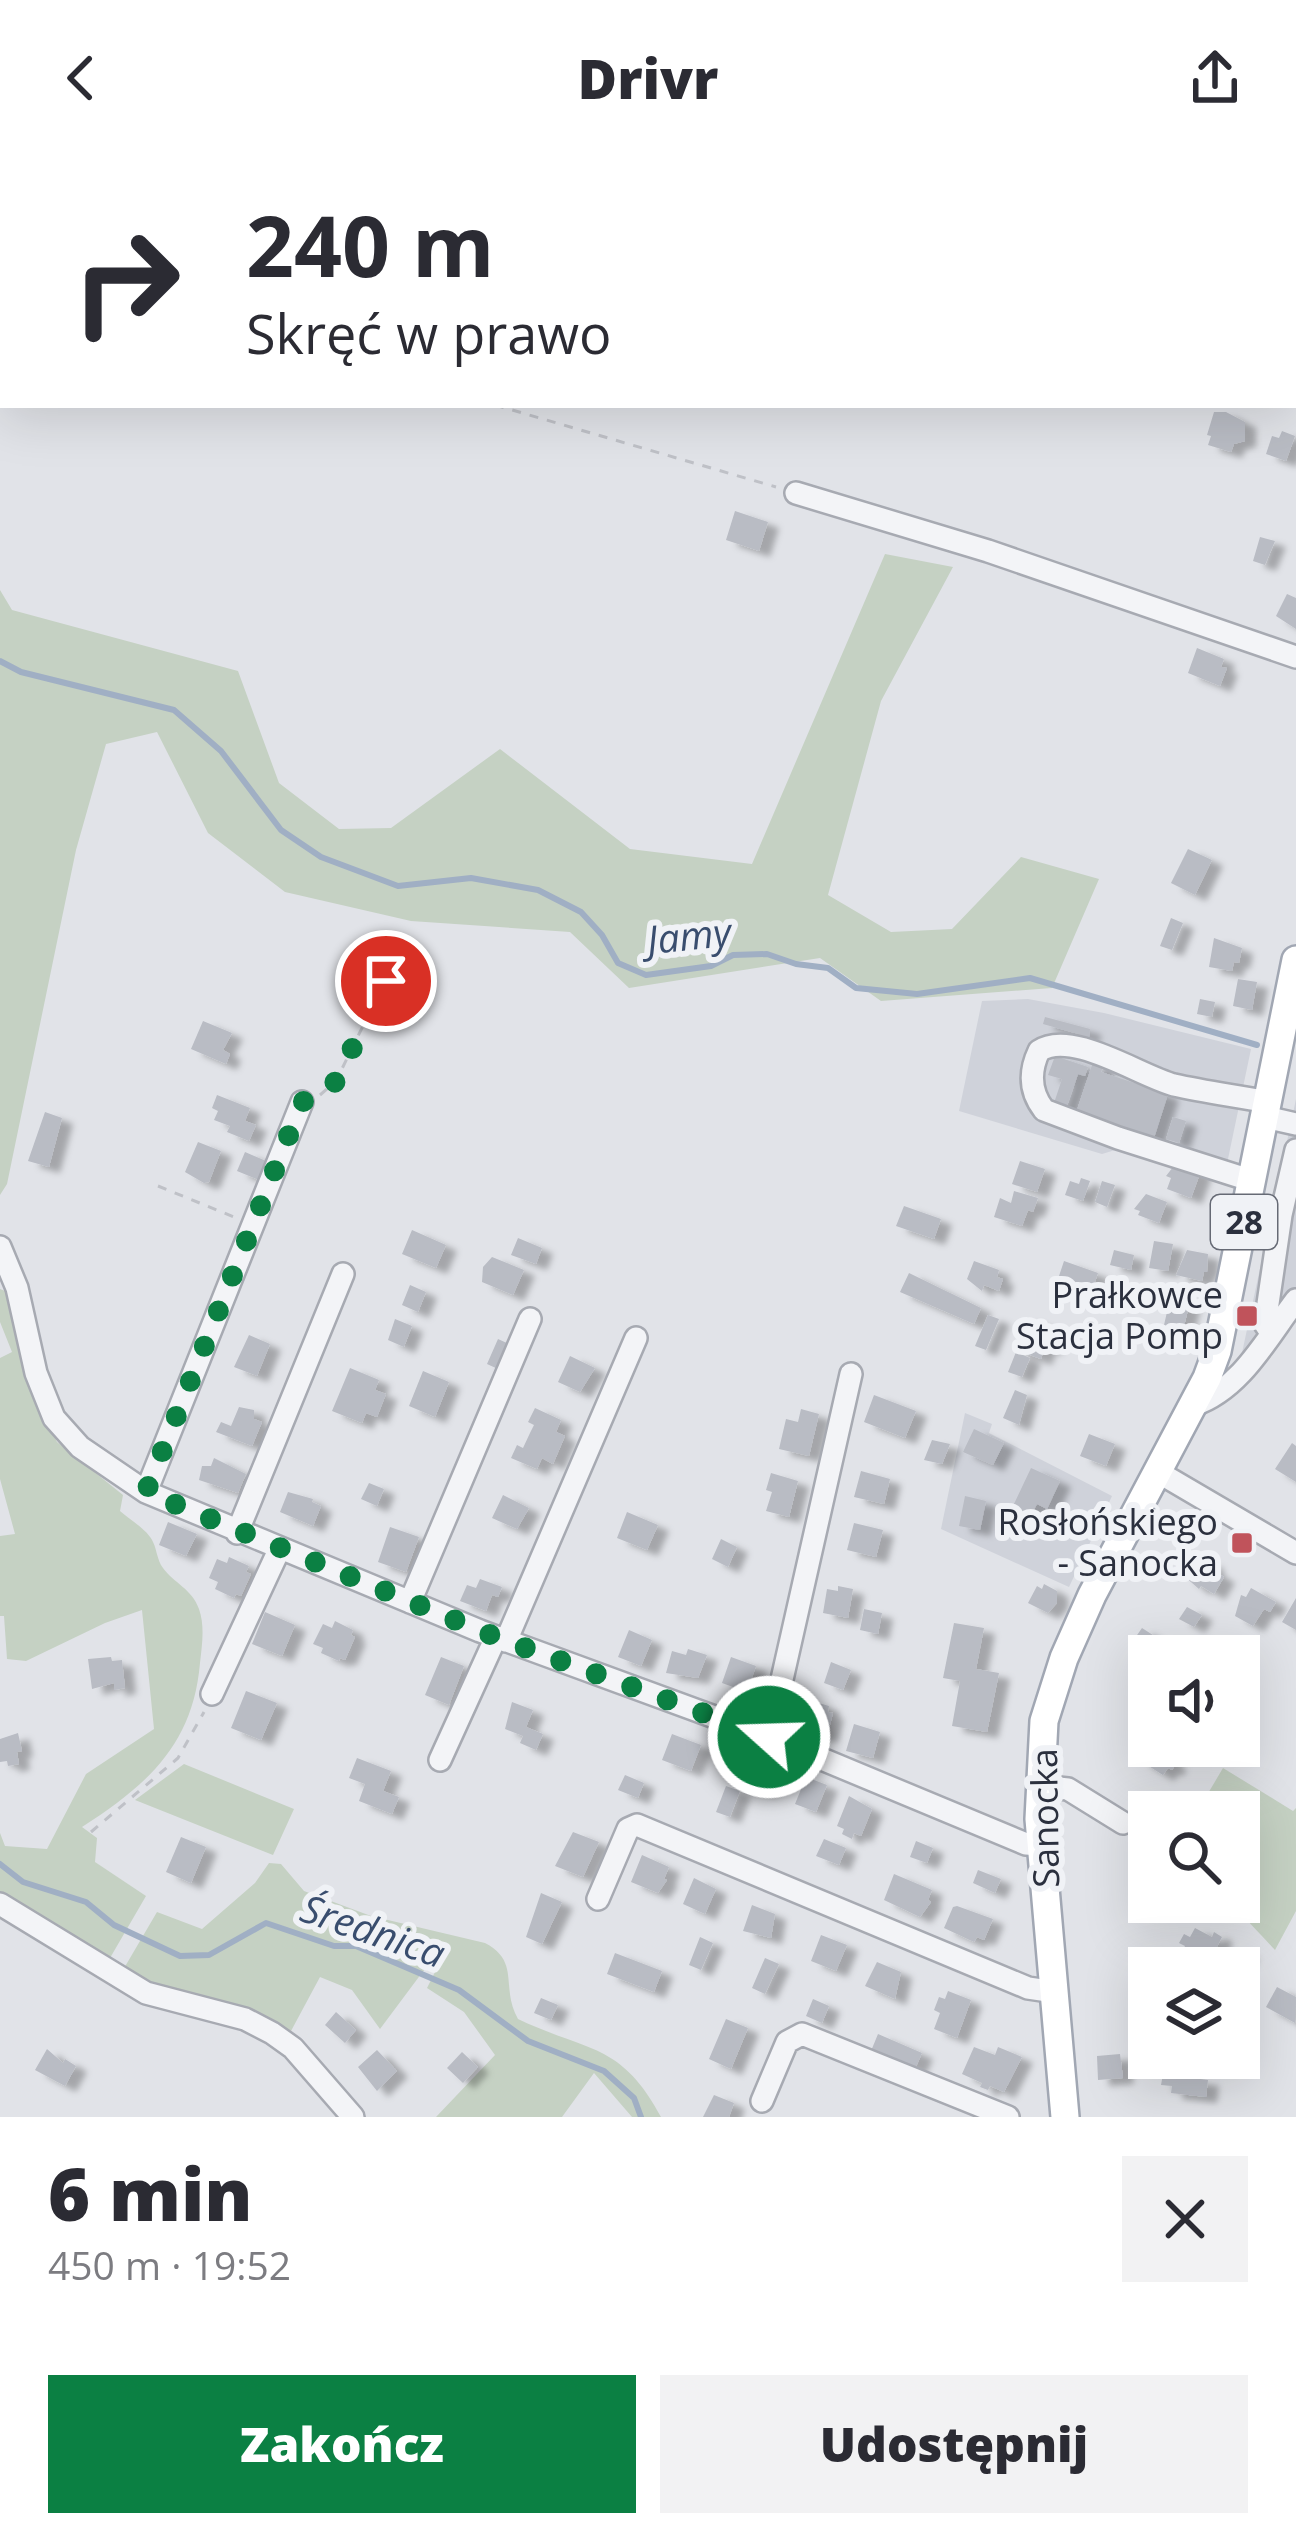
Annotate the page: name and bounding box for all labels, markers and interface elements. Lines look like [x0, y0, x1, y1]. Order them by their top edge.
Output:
text: Drivr [578, 41, 718, 115]
icon: back [48, 45, 114, 111]
icon: share [1182, 45, 1248, 111]
text: 240 m [246, 187, 494, 302]
icon: right [48, 204, 204, 360]
text: Skręć w prawo [246, 296, 612, 370]
water label: Jamy [637, 904, 736, 966]
pin [335, 930, 437, 1032]
icon: arrive [353, 948, 419, 1014]
road number: 28 [1211, 1195, 1277, 1249]
place label: Prałkowce Stacja Pomp [1016, 1270, 1223, 1360]
marker: Prałkowce Stacja Pomp [1234, 1303, 1260, 1329]
place label: Rosłońskiego - Sanocka [998, 1497, 1218, 1587]
marker: Rosłońskiego - Sanocka [1229, 1530, 1255, 1556]
map controls [1128, 1635, 1260, 2079]
button: sound [1128, 1635, 1260, 1767]
position arrow [706, 1674, 832, 1800]
street label: Sanocka [1019, 1748, 1070, 1888]
button: search [1128, 1791, 1260, 1923]
water label: Średnica [294, 1880, 453, 1979]
button: layers [1128, 1947, 1260, 2079]
text: 6 min [48, 2144, 253, 2242]
button: close [1122, 2156, 1248, 2282]
text: 450 m · 19:52 [48, 2238, 291, 2291]
button: Zakończ [48, 2375, 636, 2513]
button: Udostępnij [660, 2375, 1248, 2513]

